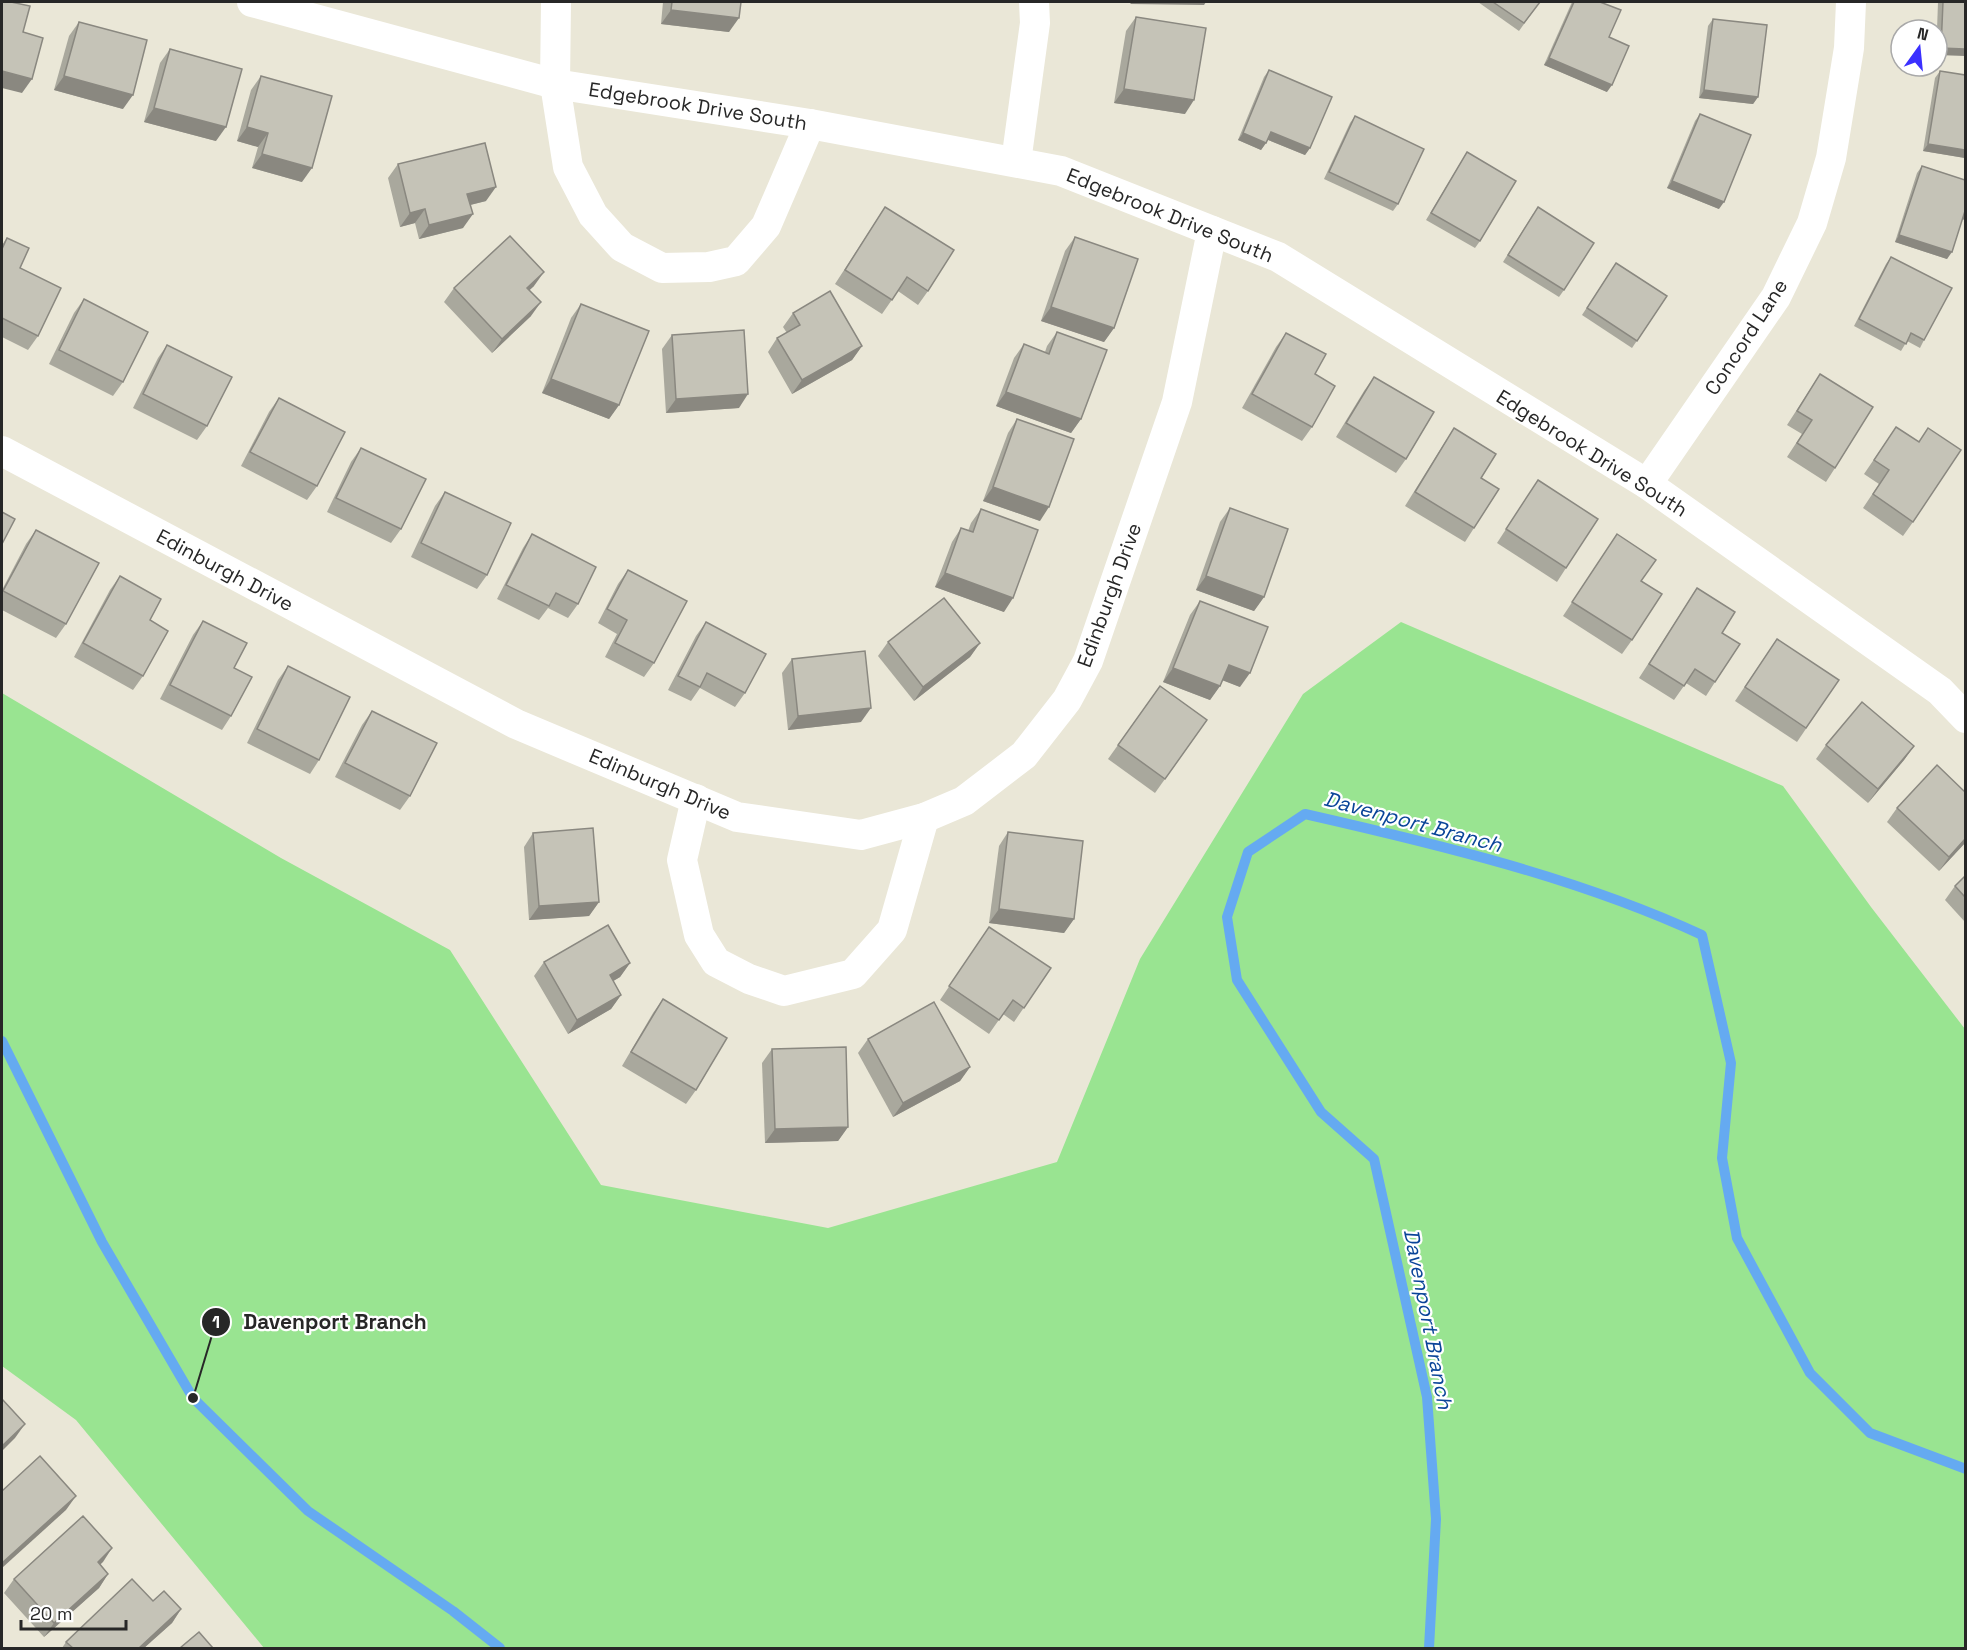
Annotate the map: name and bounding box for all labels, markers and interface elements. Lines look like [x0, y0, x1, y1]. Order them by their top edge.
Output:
north arrow [1889, 18, 1949, 78]
text: N [1915, 22, 1931, 46]
street label: Edgebrook Drive South [587, 76, 809, 136]
street label: Edgebrook Drive South [1063, 162, 1277, 268]
street label: Concord Lane [1699, 274, 1793, 400]
street label: Edgebrook Drive South [1491, 383, 1693, 523]
street label: Edinburgh Drive [1071, 519, 1147, 671]
street label: Edinburgh Drive [152, 523, 298, 617]
street label: Edinburgh Drive [585, 742, 735, 826]
water label: Davenport Branch [1321, 785, 1506, 859]
water label: Davenport Branch [1398, 1227, 1459, 1412]
callout: Davenport Branch [201, 1302, 438, 1341]
text: Davenport Branch [243, 1308, 427, 1335]
text: 1 [212, 1310, 220, 1333]
scale bar [21, 1593, 126, 1631]
text: 20 m [30, 1602, 73, 1625]

